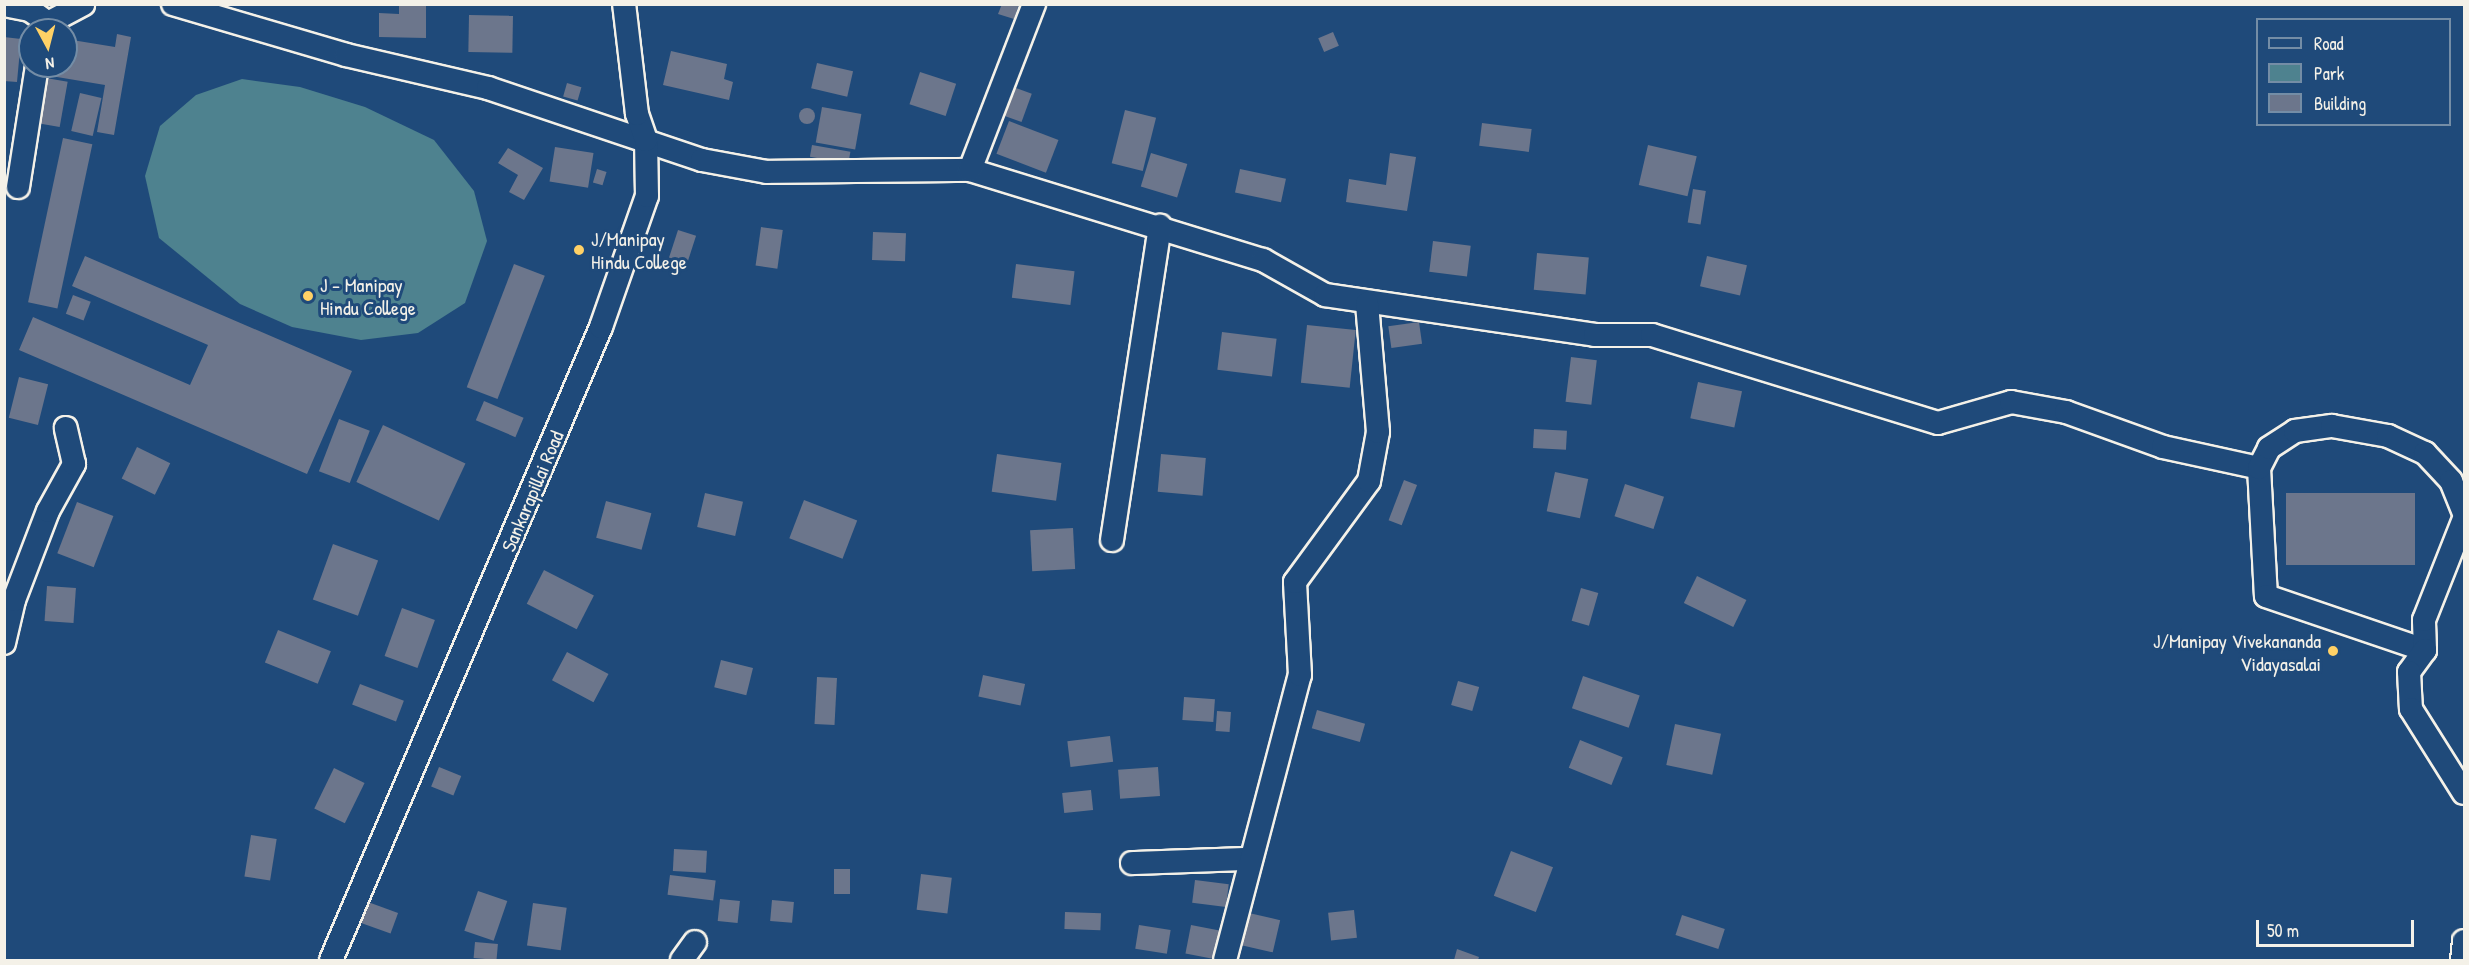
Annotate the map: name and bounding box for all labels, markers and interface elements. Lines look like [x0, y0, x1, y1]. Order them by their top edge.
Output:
north arrow [18, 18, 78, 78]
legend [2256, 18, 2451, 126]
text: Road [2314, 31, 2344, 56]
text: N [44, 52, 56, 75]
text: Park [2314, 61, 2344, 86]
text: Building [2314, 91, 2366, 116]
place label: J/Manipay Hindu College [591, 226, 687, 273]
marker: J/Manipay Hindu College [572, 243, 586, 257]
place label: J - Manipay Hindu College [320, 272, 416, 319]
marker: J - Manipay Hindu College [301, 289, 315, 303]
street label: Sankarapillai Road [496, 427, 568, 555]
place label: J/Manipay Vivekananda Vidayasalai [2153, 628, 2321, 675]
marker: J/Manipay Vivekananda Vidayasalai [2326, 644, 2340, 658]
scale bar [2259, 908, 2416, 946]
text: 50 m [2267, 918, 2299, 943]

